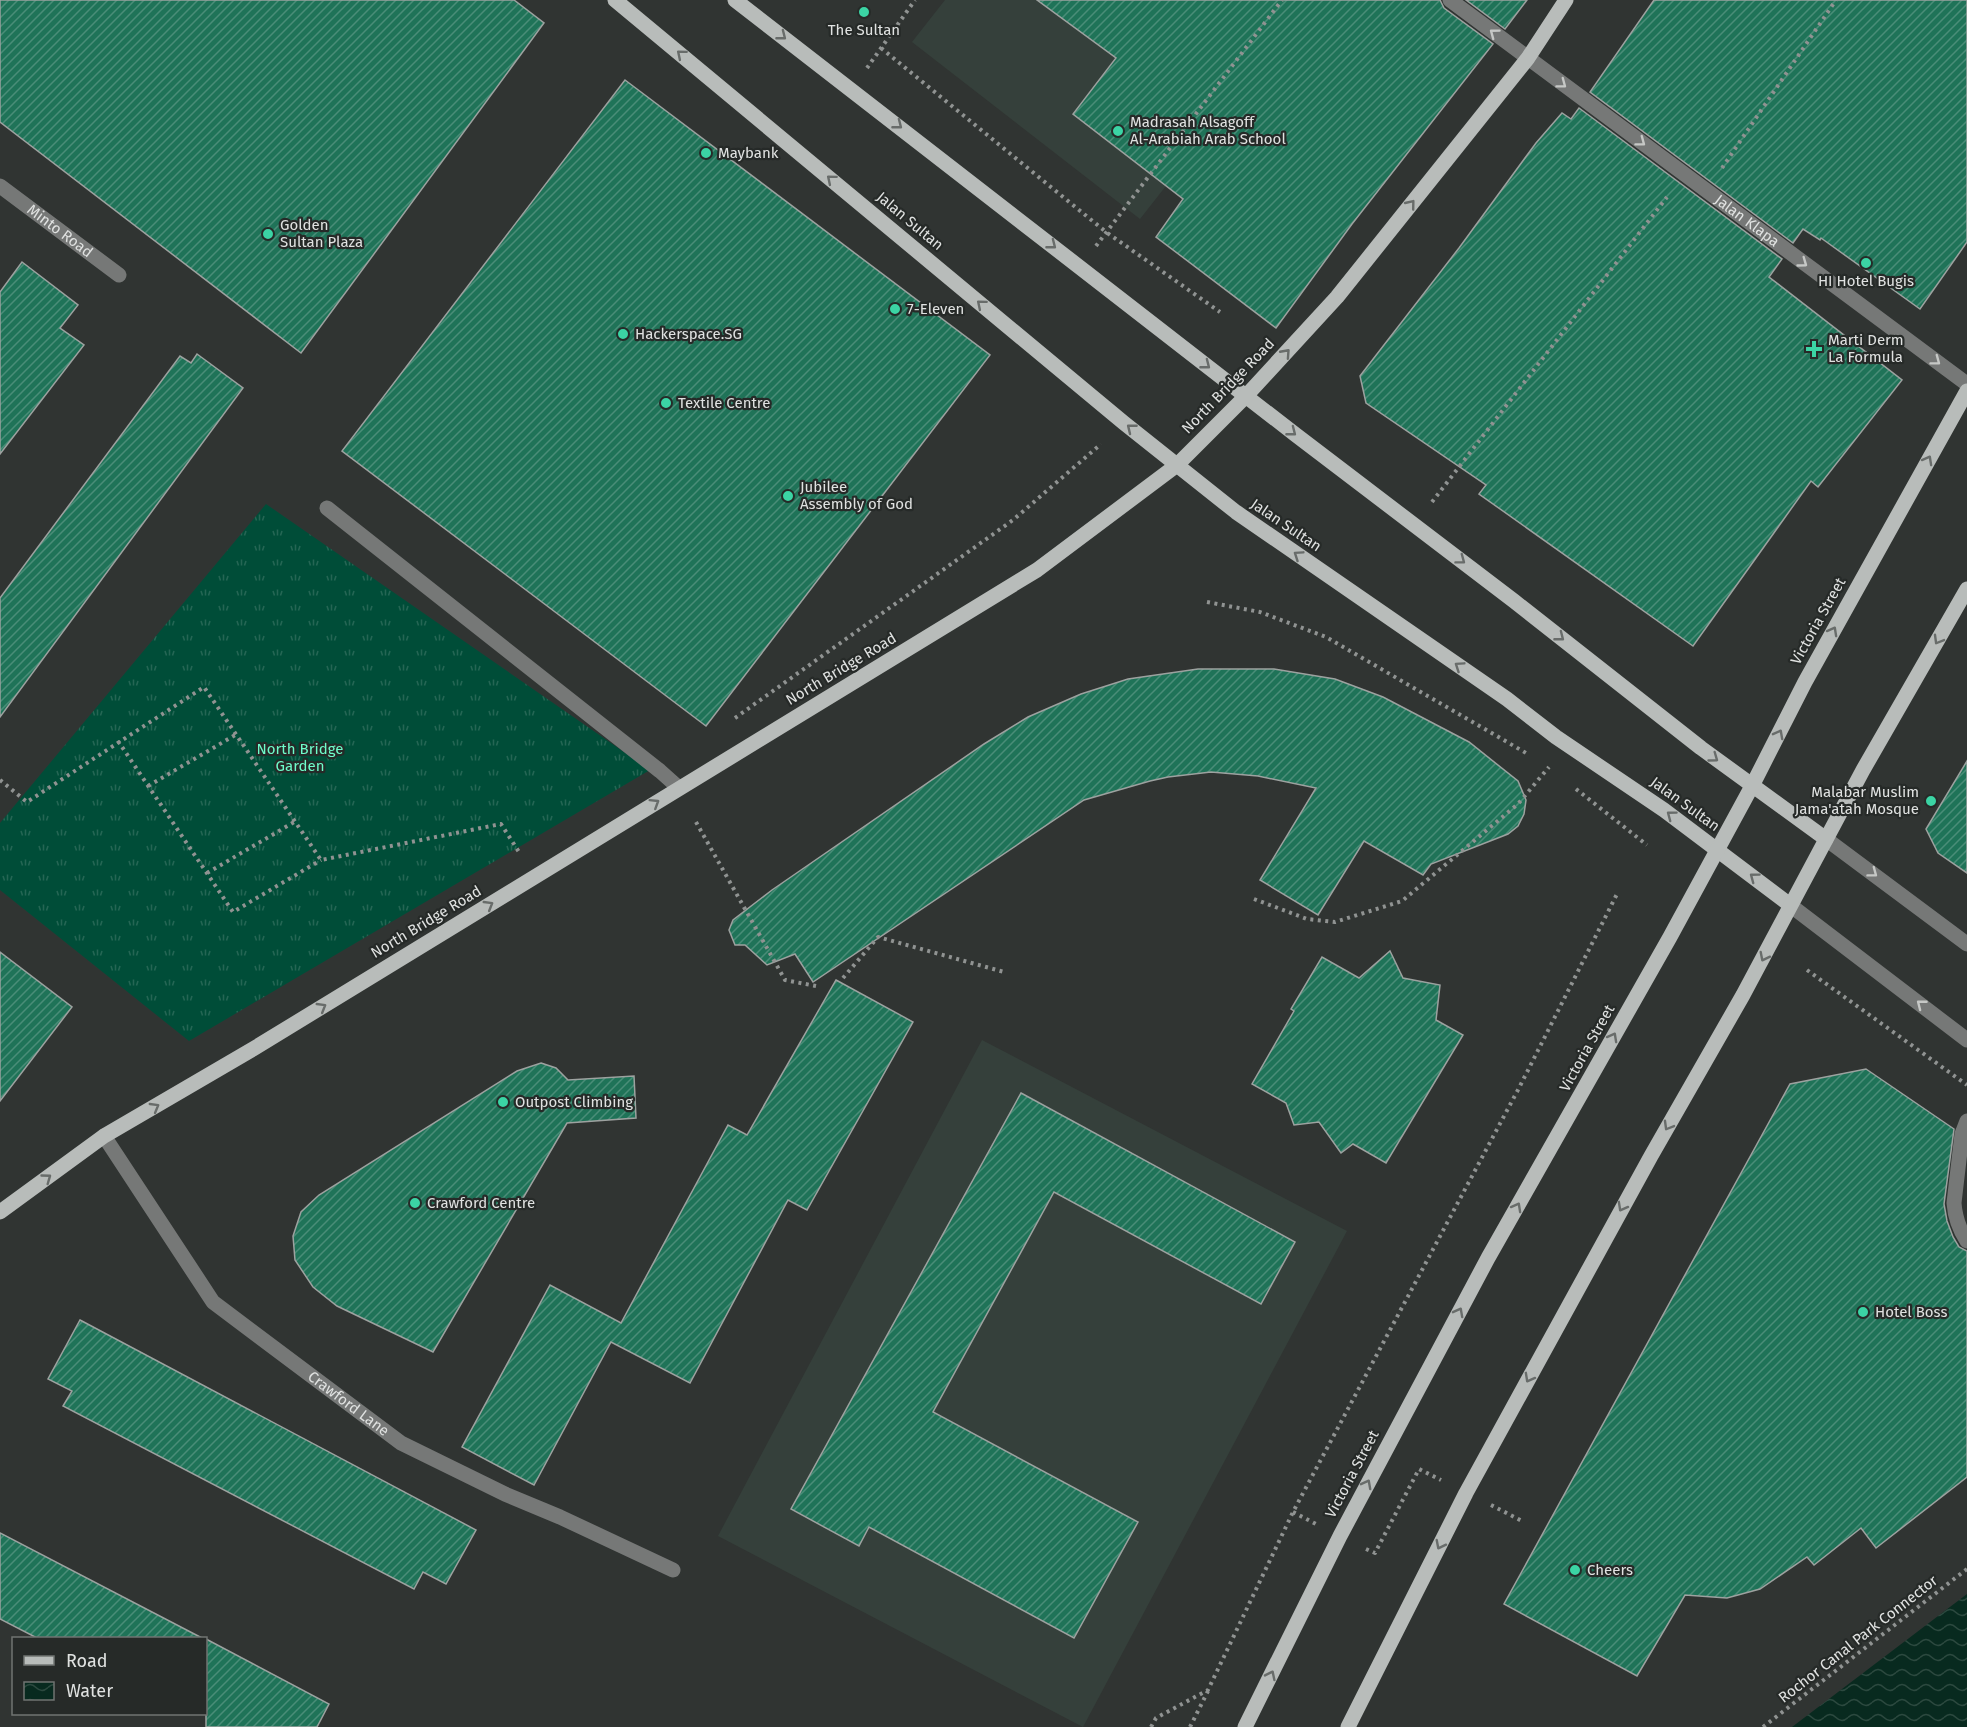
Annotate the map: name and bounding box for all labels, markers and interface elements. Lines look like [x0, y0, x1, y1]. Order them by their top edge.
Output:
marker: The Sultan [857, 5, 871, 19]
place label: The Sultan [828, 21, 900, 39]
one-way arrow [775, 28, 786, 39]
one-way arrow [1490, 30, 1501, 41]
one-way arrow [677, 51, 688, 62]
one-way arrow [1556, 77, 1567, 88]
place label: Madrasah Alsagoff Al-Arabiah Arab School [1130, 113, 1286, 148]
one-way arrow [891, 118, 902, 129]
marker: Madrasah Alsagoff Al-Arabiah Arab School [1111, 124, 1125, 138]
one-way arrow [1634, 135, 1645, 146]
place label: Maybank [718, 144, 779, 162]
marker: Maybank [699, 146, 713, 160]
one-way arrow [827, 175, 838, 186]
street label: Jalan Sultan [873, 188, 947, 254]
street label: Jalan Klapa [1711, 191, 1783, 251]
one-way arrow [1404, 200, 1415, 211]
street label: Minto Road [24, 201, 96, 261]
place label: Golden Sultan Plaza [280, 216, 363, 251]
marker: Golden Sultan Plaza [261, 227, 275, 241]
one-way arrow [1045, 238, 1056, 249]
one-way arrow [1796, 255, 1807, 266]
marker: HI Hotel Bugis [1859, 256, 1873, 270]
place label: HI Hotel Bugis [1818, 272, 1914, 290]
place label: 7-Eleven [907, 300, 964, 318]
one-way arrow [977, 300, 988, 311]
marker: 7-Eleven [888, 302, 902, 316]
place label: Hackerspace.SG [635, 325, 742, 343]
marker: Hackerspace.SG [616, 327, 630, 341]
place label: Marti Derm La Formula [1828, 331, 1904, 366]
street label: North Bridge Road [1178, 335, 1278, 437]
marker: Marti Derm La Formula [1805, 340, 1823, 358]
one-way arrow [1279, 349, 1290, 360]
one-way arrow [1929, 354, 1940, 365]
one-way arrow [1199, 357, 1210, 368]
place label: Textile Centre [678, 394, 770, 412]
marker: Textile Centre [659, 396, 673, 410]
one-way arrow [1286, 424, 1297, 435]
one-way arrow [1127, 425, 1138, 436]
one-way arrow [1921, 456, 1932, 467]
place label: Jubilee Assembly of God [800, 478, 913, 513]
marker: Jubilee Assembly of God [781, 489, 795, 503]
street label: Jalan Sultan [1247, 495, 1325, 555]
one-way arrow [1294, 551, 1305, 562]
one-way arrow [1454, 553, 1465, 564]
street label: Victoria Street [1787, 574, 1850, 668]
one-way arrow [1826, 627, 1837, 637]
street label: North Bridge Road [783, 629, 899, 709]
one-way arrow [1554, 630, 1565, 641]
one-way arrow [1934, 634, 1945, 644]
one-way arrow [1455, 662, 1466, 673]
one-way arrow [1772, 730, 1783, 740]
park label: North Bridge Garden [257, 740, 343, 775]
one-way arrow [1707, 751, 1718, 762]
street label: Jalan Sultan [1647, 773, 1723, 835]
place label: Malabar Muslim Jama'atah Mosque [1795, 783, 1919, 818]
marker: Malabar Muslim Jama'atah Mosque [1924, 794, 1938, 808]
one-way arrow [649, 799, 659, 811]
one-way arrow [1666, 811, 1677, 822]
one-way arrow [1866, 866, 1877, 877]
one-way arrow [1749, 874, 1760, 885]
street label: North Bridge Road [368, 882, 484, 962]
one-way arrow [483, 901, 493, 913]
one-way arrow [1759, 950, 1771, 961]
street label: Victoria Street [1556, 1001, 1619, 1095]
one-way arrow [1916, 1001, 1927, 1012]
one-way arrow [316, 1002, 326, 1014]
one-way arrow [1606, 1033, 1617, 1044]
place label: Outpost Climbing [515, 1093, 633, 1111]
marker: Outpost Climbing [496, 1095, 510, 1109]
one-way arrow [149, 1102, 159, 1114]
one-way arrow [1663, 1120, 1675, 1130]
one-way arrow [41, 1174, 52, 1185]
place label: Crawford Centre [427, 1194, 535, 1212]
marker: Crawford Centre [408, 1196, 422, 1210]
one-way arrow [1618, 1201, 1630, 1211]
one-way arrow [1510, 1203, 1521, 1213]
place label: Hotel Boss [1875, 1303, 1947, 1321]
marker: Hotel Boss [1856, 1305, 1870, 1319]
one-way arrow [1452, 1308, 1463, 1319]
street label: Crawford Lane [304, 1367, 393, 1440]
one-way arrow [1525, 1372, 1536, 1382]
street label: Victoria Street [1321, 1427, 1383, 1521]
one-way arrow [1360, 1480, 1371, 1491]
one-way arrow [1436, 1539, 1447, 1549]
place label: Cheers [1587, 1561, 1633, 1579]
marker: Cheers [1568, 1563, 1582, 1577]
street label: Rochor Canal Park Connector [1775, 1571, 1941, 1707]
legend [12, 1637, 207, 1715]
text: Road [66, 1650, 108, 1672]
one-way arrow [1264, 1670, 1276, 1681]
text: Water [66, 1680, 113, 1702]

